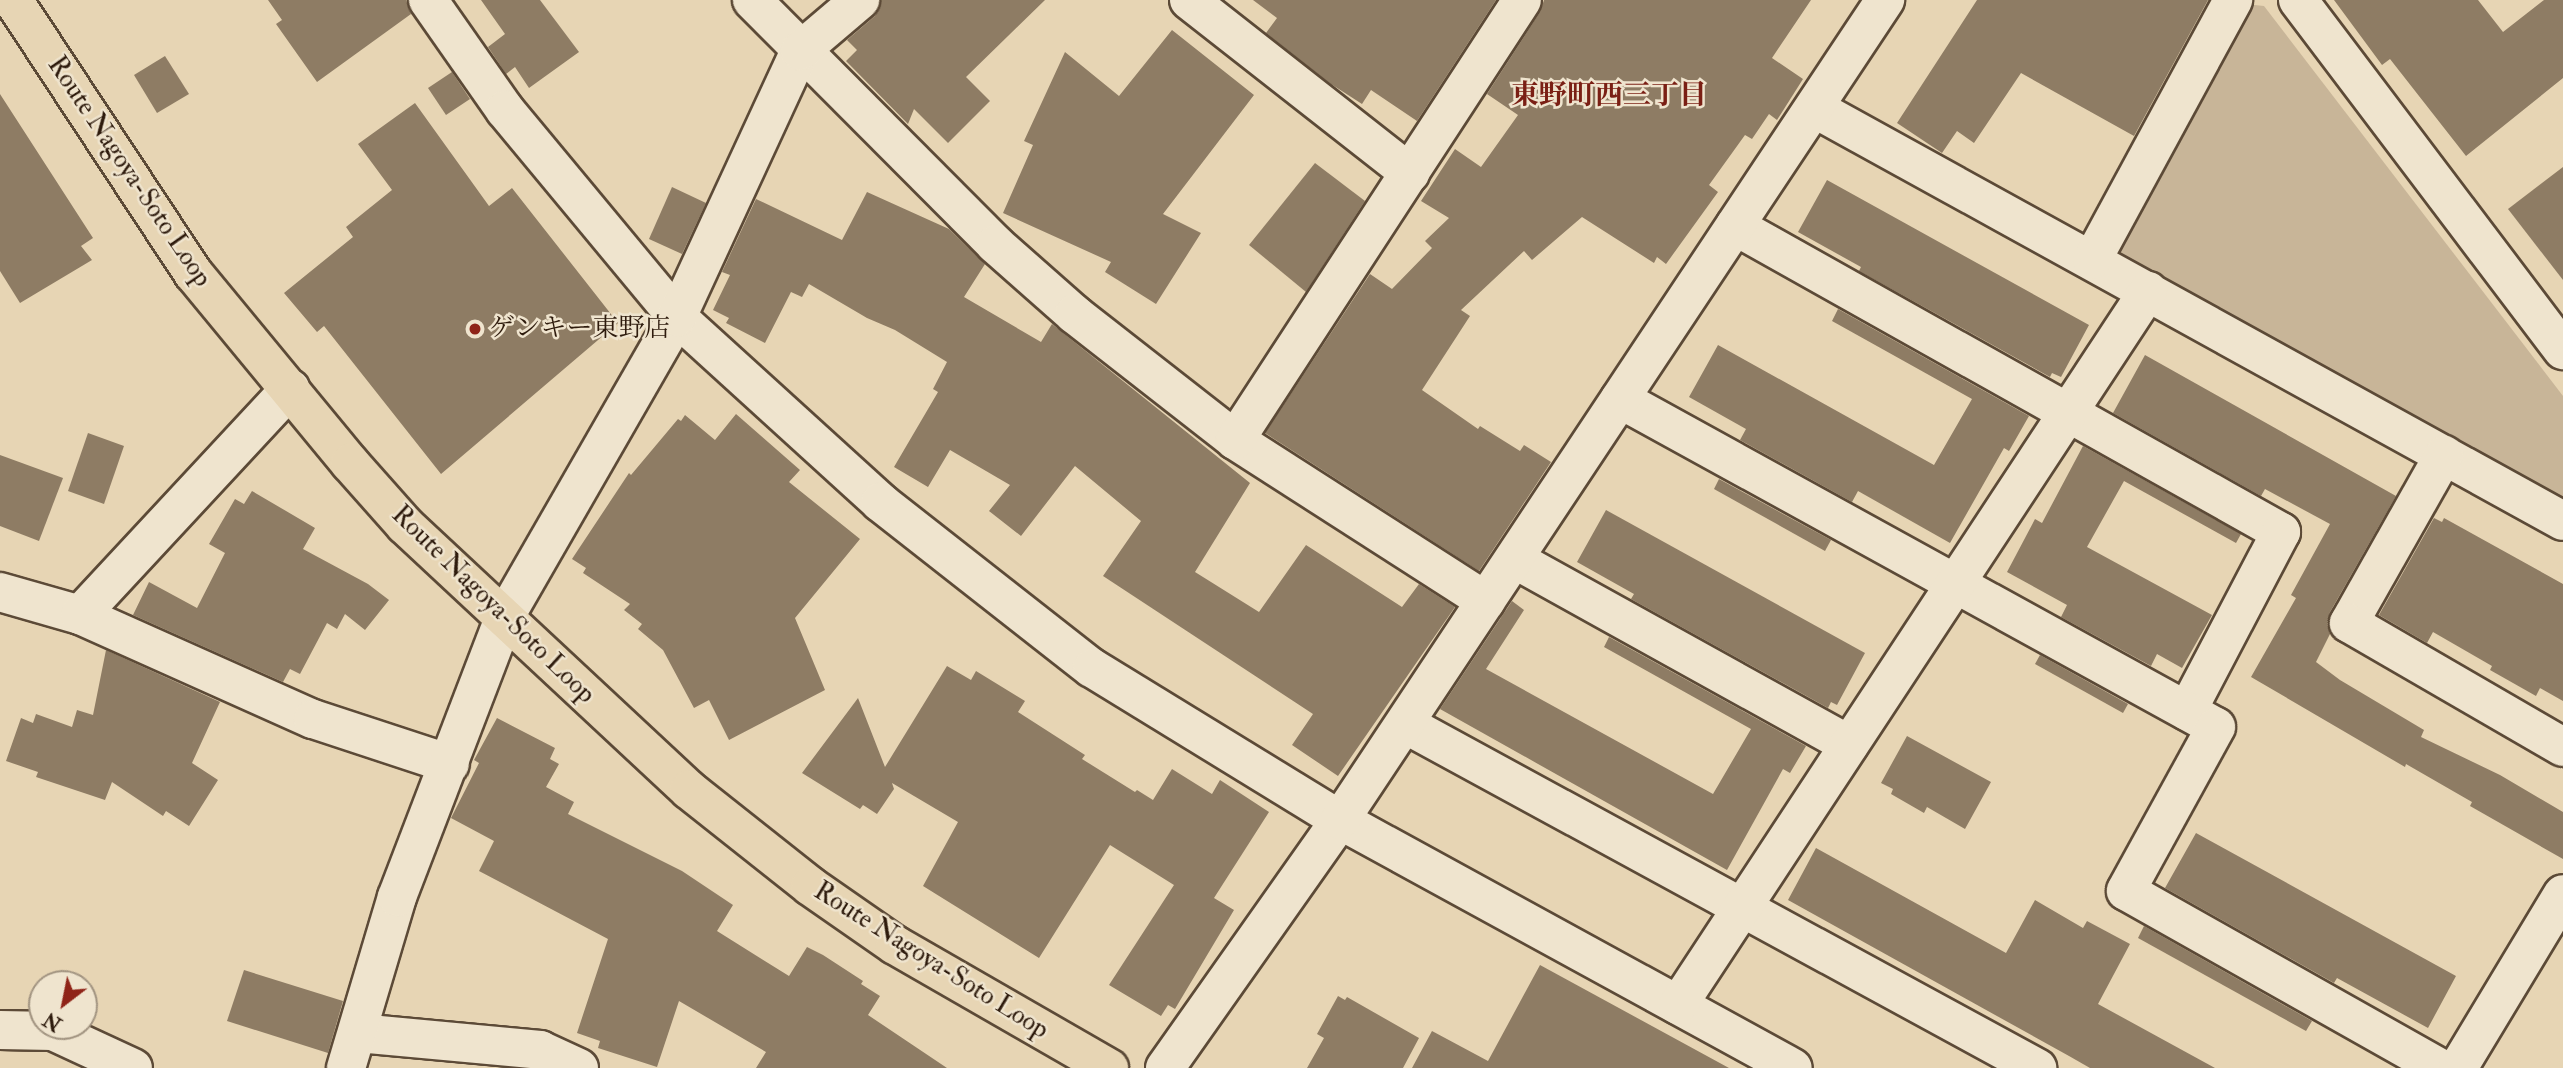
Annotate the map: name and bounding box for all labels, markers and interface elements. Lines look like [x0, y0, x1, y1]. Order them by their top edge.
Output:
street label: Route Nagoya-Soto Loop [40, 51, 218, 293]
district label: 東野町西三丁目 [1511, 79, 1707, 113]
place label: ゲンキー東野店 [489, 313, 671, 345]
marker: ゲンキー東野店 [467, 321, 483, 337]
street label: Route Nagoya-Soto Loop [385, 500, 601, 710]
street label: Route Nagoya-Soto Loop [808, 876, 1054, 1046]
north arrow [28, 970, 98, 1040]
text: N [39, 1006, 67, 1036]

